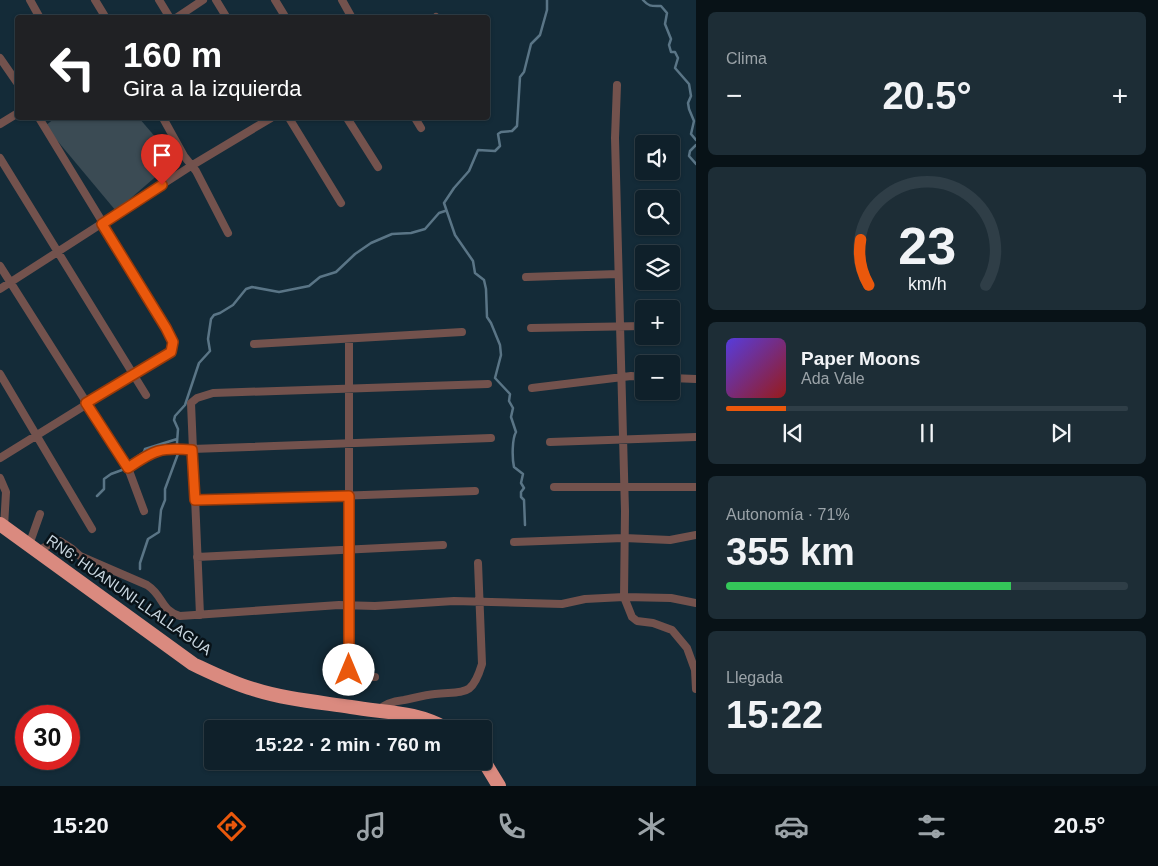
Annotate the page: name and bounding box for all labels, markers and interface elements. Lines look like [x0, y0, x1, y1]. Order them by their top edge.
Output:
icon: left [40, 35, 105, 100]
text: 160 m [123, 35, 222, 74]
text: Clima [726, 50, 767, 67]
text: 20.5° [882, 75, 972, 117]
text: Gira a la izquierda [123, 76, 302, 101]
text: − [726, 80, 742, 111]
text: + [1112, 80, 1128, 111]
pin [141, 134, 183, 185]
map controls [635, 135, 680, 400]
button: sound [635, 135, 680, 180]
icon: arrive [148, 141, 176, 169]
button: search [635, 190, 680, 235]
text: 23 [898, 217, 956, 275]
button: layers [635, 245, 680, 290]
text: km/h [908, 274, 946, 294]
button: + [635, 300, 680, 345]
text: Paper Moons [801, 348, 920, 369]
button: − [635, 355, 680, 400]
text: Ada Vale [801, 370, 865, 387]
icon: previous [779, 419, 807, 447]
icon: pause [913, 419, 941, 447]
icon: next [1047, 419, 1075, 447]
text: Autonomía · 71% [726, 506, 850, 523]
street label: RN6: HUANUNI-LLALLAGUA [43, 531, 215, 658]
text: 355 km [726, 531, 855, 573]
position arrow [322, 643, 374, 695]
text: Llegada [726, 669, 783, 686]
text: 15:22 [726, 694, 823, 736]
speed limit sign: 30 [15, 705, 80, 770]
text: 15:22 · 2 min · 760 m [255, 734, 441, 755]
icon: directions [214, 809, 249, 844]
icon: music [354, 809, 389, 844]
icon: phone [494, 809, 529, 844]
icon: climate [634, 809, 669, 844]
icon: car [774, 809, 809, 844]
icon: filters [914, 809, 949, 844]
text: 15:20 [53, 813, 109, 838]
text: 20.5° [1054, 813, 1105, 838]

